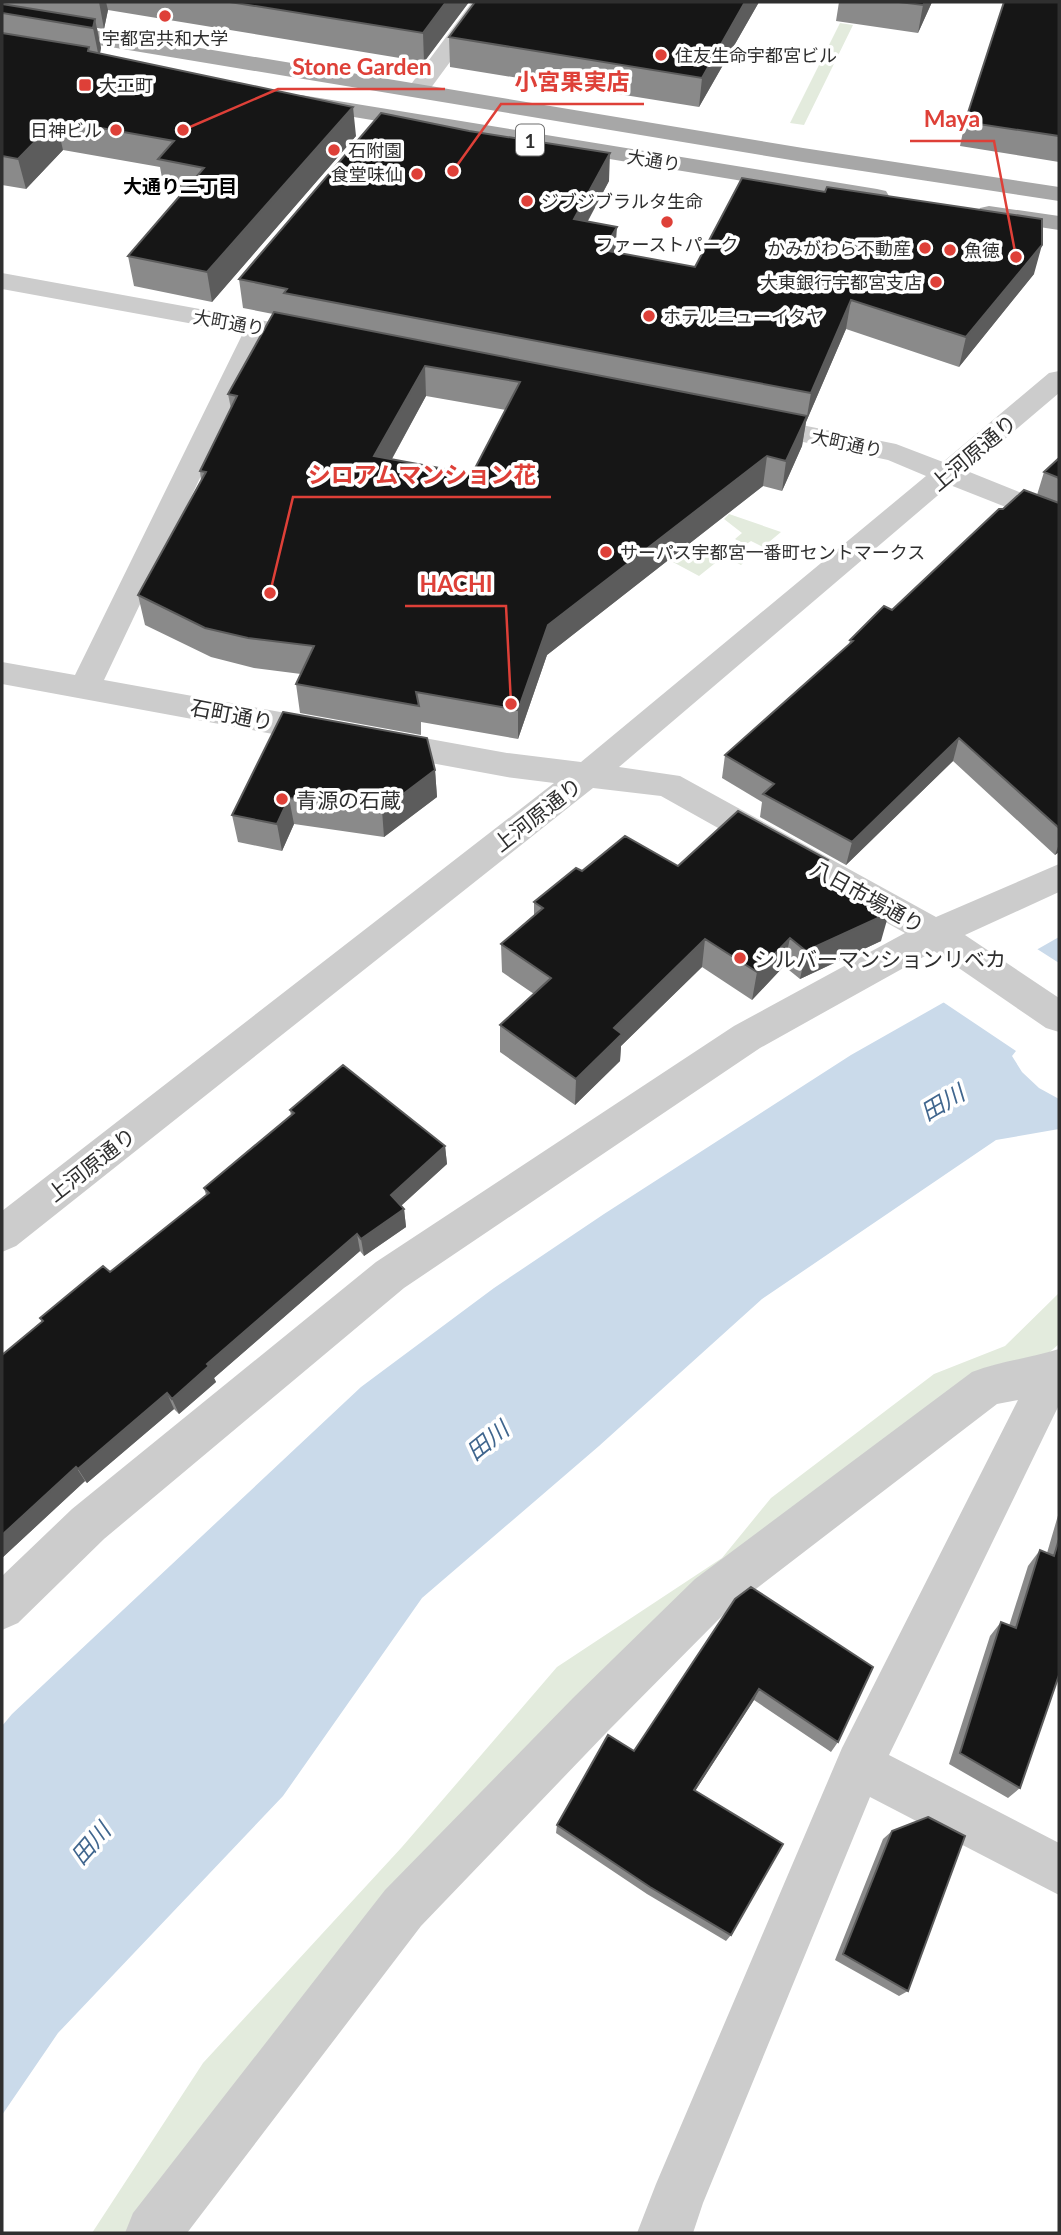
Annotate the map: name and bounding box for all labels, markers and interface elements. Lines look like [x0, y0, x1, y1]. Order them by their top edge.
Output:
marker: 宇都宮共和大学 [157, 8, 173, 24]
place label: 宇都宮共和大学 [102, 27, 228, 49]
place label: 住友生命宇都宮ビル [675, 44, 837, 66]
callout: Stone Garden [278, 45, 445, 89]
marker: 住友生命宇都宮ビル [653, 47, 669, 63]
text: Stone Garden [292, 52, 432, 80]
callout: 小宮果実店 [501, 60, 644, 104]
text: 小宮果実店 [515, 67, 630, 95]
place label: 大工町 [99, 74, 153, 96]
marker: 大工町 [77, 77, 93, 93]
callout: Maya [910, 97, 994, 141]
text: Maya [924, 104, 980, 132]
place label: 日神ビル [30, 119, 102, 141]
marker: 日神ビル [108, 122, 124, 138]
road number: 1 [516, 124, 544, 156]
place label: 石附園 [348, 139, 402, 161]
marker: 石附園 [326, 142, 342, 158]
street label: 大通り [626, 145, 682, 175]
place label: 食堂味仙 [331, 163, 403, 185]
marker: 食堂味仙 [409, 166, 425, 182]
district label: 大通り二丁目 [123, 174, 237, 197]
place label: ジブジブラルタ生命 [541, 190, 703, 212]
marker: ジブジブラルタ生命 [519, 193, 535, 209]
marker: ファーストパーク [659, 214, 675, 230]
place label: ファーストパーク [595, 233, 739, 255]
place label: かみがわら不動産 [767, 237, 911, 259]
place label: 魚徳 [964, 239, 1000, 261]
marker: かみがわら不動産 [917, 240, 933, 256]
marker: 魚徳 [942, 242, 958, 258]
place label: 大東銀行宇都宮支店 [760, 271, 922, 293]
marker: 大東銀行宇都宮支店 [928, 274, 944, 290]
street label: 大町通り [192, 305, 266, 339]
place label: ホテルニューイタヤ [663, 305, 824, 327]
marker: ホテルニューイタヤ [641, 308, 657, 324]
street label: 上河原通り [925, 409, 1021, 495]
street label: 大町通り [809, 425, 885, 461]
callout: シロアムマンション花 [293, 453, 551, 497]
text: シロアムマンション花 [308, 460, 536, 488]
place label: サーパス宇都宮一番町セントマークス [620, 541, 925, 563]
marker: サーパス宇都宮一番町セントマークス [598, 544, 614, 560]
callout: HACHI [405, 562, 506, 606]
text: HACHI [420, 569, 492, 597]
street label: 石町通り [188, 694, 276, 734]
street label: 上河原通り [488, 772, 586, 856]
place label: 青源の石蔵 [296, 787, 401, 812]
marker: 青源の石蔵 [274, 791, 290, 807]
street label: 八日市場通り [807, 855, 929, 937]
place label: シルバーマンションリベカ [754, 946, 1006, 971]
marker: シルバーマンションリベカ [732, 950, 748, 966]
water label: 田川 [915, 1077, 971, 1126]
street label: 上河原通り [42, 1122, 140, 1206]
water label: 田川 [460, 1413, 516, 1465]
water label: 田川 [64, 1814, 118, 1870]

